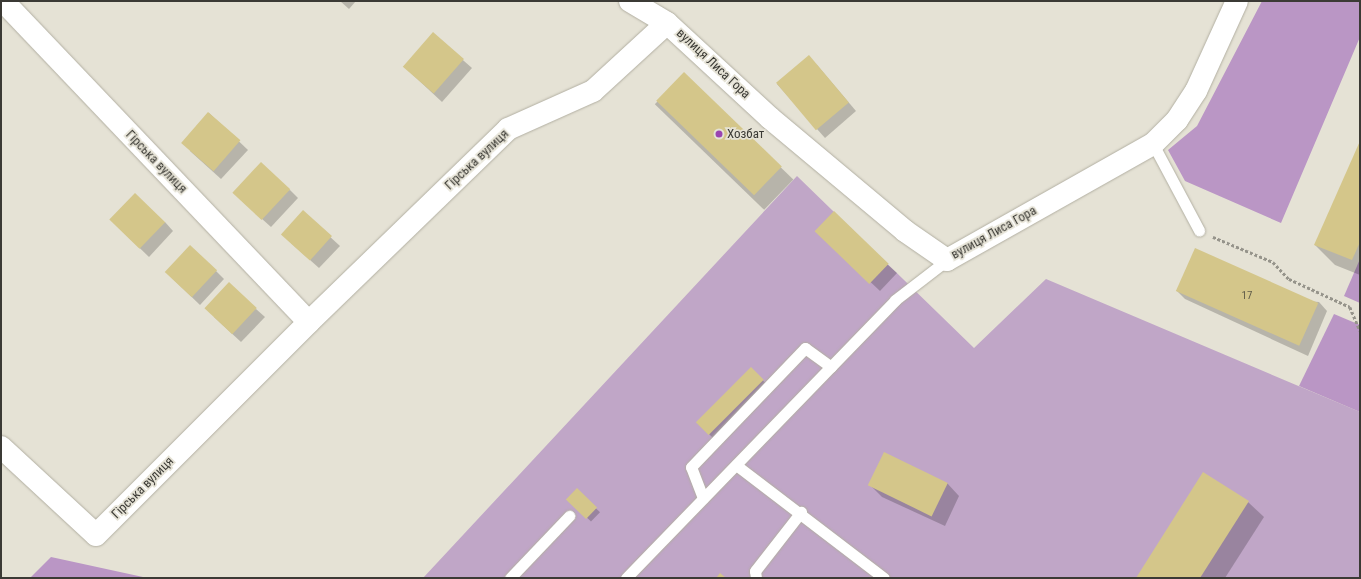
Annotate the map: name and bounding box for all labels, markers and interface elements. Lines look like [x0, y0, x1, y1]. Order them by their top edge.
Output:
street label: вулиця Лиса Гора [673, 26, 753, 102]
place label: Хозбат [727, 126, 764, 142]
street label: Гірська вулиця [122, 127, 190, 197]
street label: Гірська вулиця [442, 127, 512, 193]
marker: Хозбат [714, 129, 724, 139]
street label: вулиця Лиса Гора [949, 203, 1039, 263]
house number: 17 [1242, 289, 1252, 303]
street label: Гірська вулиця [109, 454, 177, 522]

